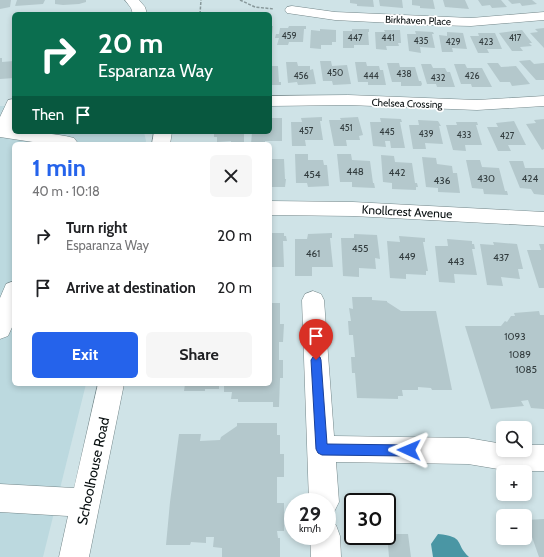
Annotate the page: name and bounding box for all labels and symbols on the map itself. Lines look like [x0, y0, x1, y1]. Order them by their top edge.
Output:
street label: Birkhaven Place [385, 13, 451, 28]
house number: 459 [281, 30, 297, 41]
house number: 447 [348, 32, 363, 43]
house number: 441 [381, 32, 395, 43]
house number: 417 [509, 32, 522, 43]
house number: 435 [414, 35, 429, 46]
house number: 429 [445, 36, 461, 47]
house number: 423 [479, 36, 494, 47]
house number: 450 [327, 67, 343, 78]
house number: 438 [396, 68, 412, 79]
house number: 456 [293, 70, 309, 81]
house number: 444 [363, 70, 379, 81]
house number: 426 [464, 70, 480, 81]
house number: 432 [431, 72, 446, 83]
street label: Chelsea Crossing [371, 96, 444, 111]
house number: 451 [339, 122, 353, 133]
house number: 457 [299, 125, 314, 136]
house number: 445 [379, 126, 395, 137]
house number: 439 [418, 128, 434, 139]
house number: 433 [457, 129, 472, 140]
house number: 427 [500, 130, 515, 141]
house number: 448 [346, 165, 364, 178]
house number: 442 [389, 166, 405, 179]
house number: 454 [304, 168, 321, 181]
house number: 430 [477, 172, 495, 185]
house number: 424 [522, 172, 539, 185]
house number: 436 [434, 174, 451, 187]
street label: Knollcrest Avenue [361, 202, 453, 221]
house number: 455 [352, 242, 368, 255]
house number: 461 [306, 247, 320, 260]
house number: 449 [398, 250, 416, 263]
house number: 437 [493, 251, 509, 264]
house number: 443 [448, 255, 464, 268]
pin [299, 319, 333, 360]
house number: 1093 [504, 330, 526, 343]
house number: 1089 [509, 348, 531, 361]
house number: 1085 [515, 363, 537, 376]
street label: Schoolhouse Road [73, 415, 113, 527]
position arrow [388, 429, 430, 471]
speed limit sign: 30 [344, 493, 396, 545]

